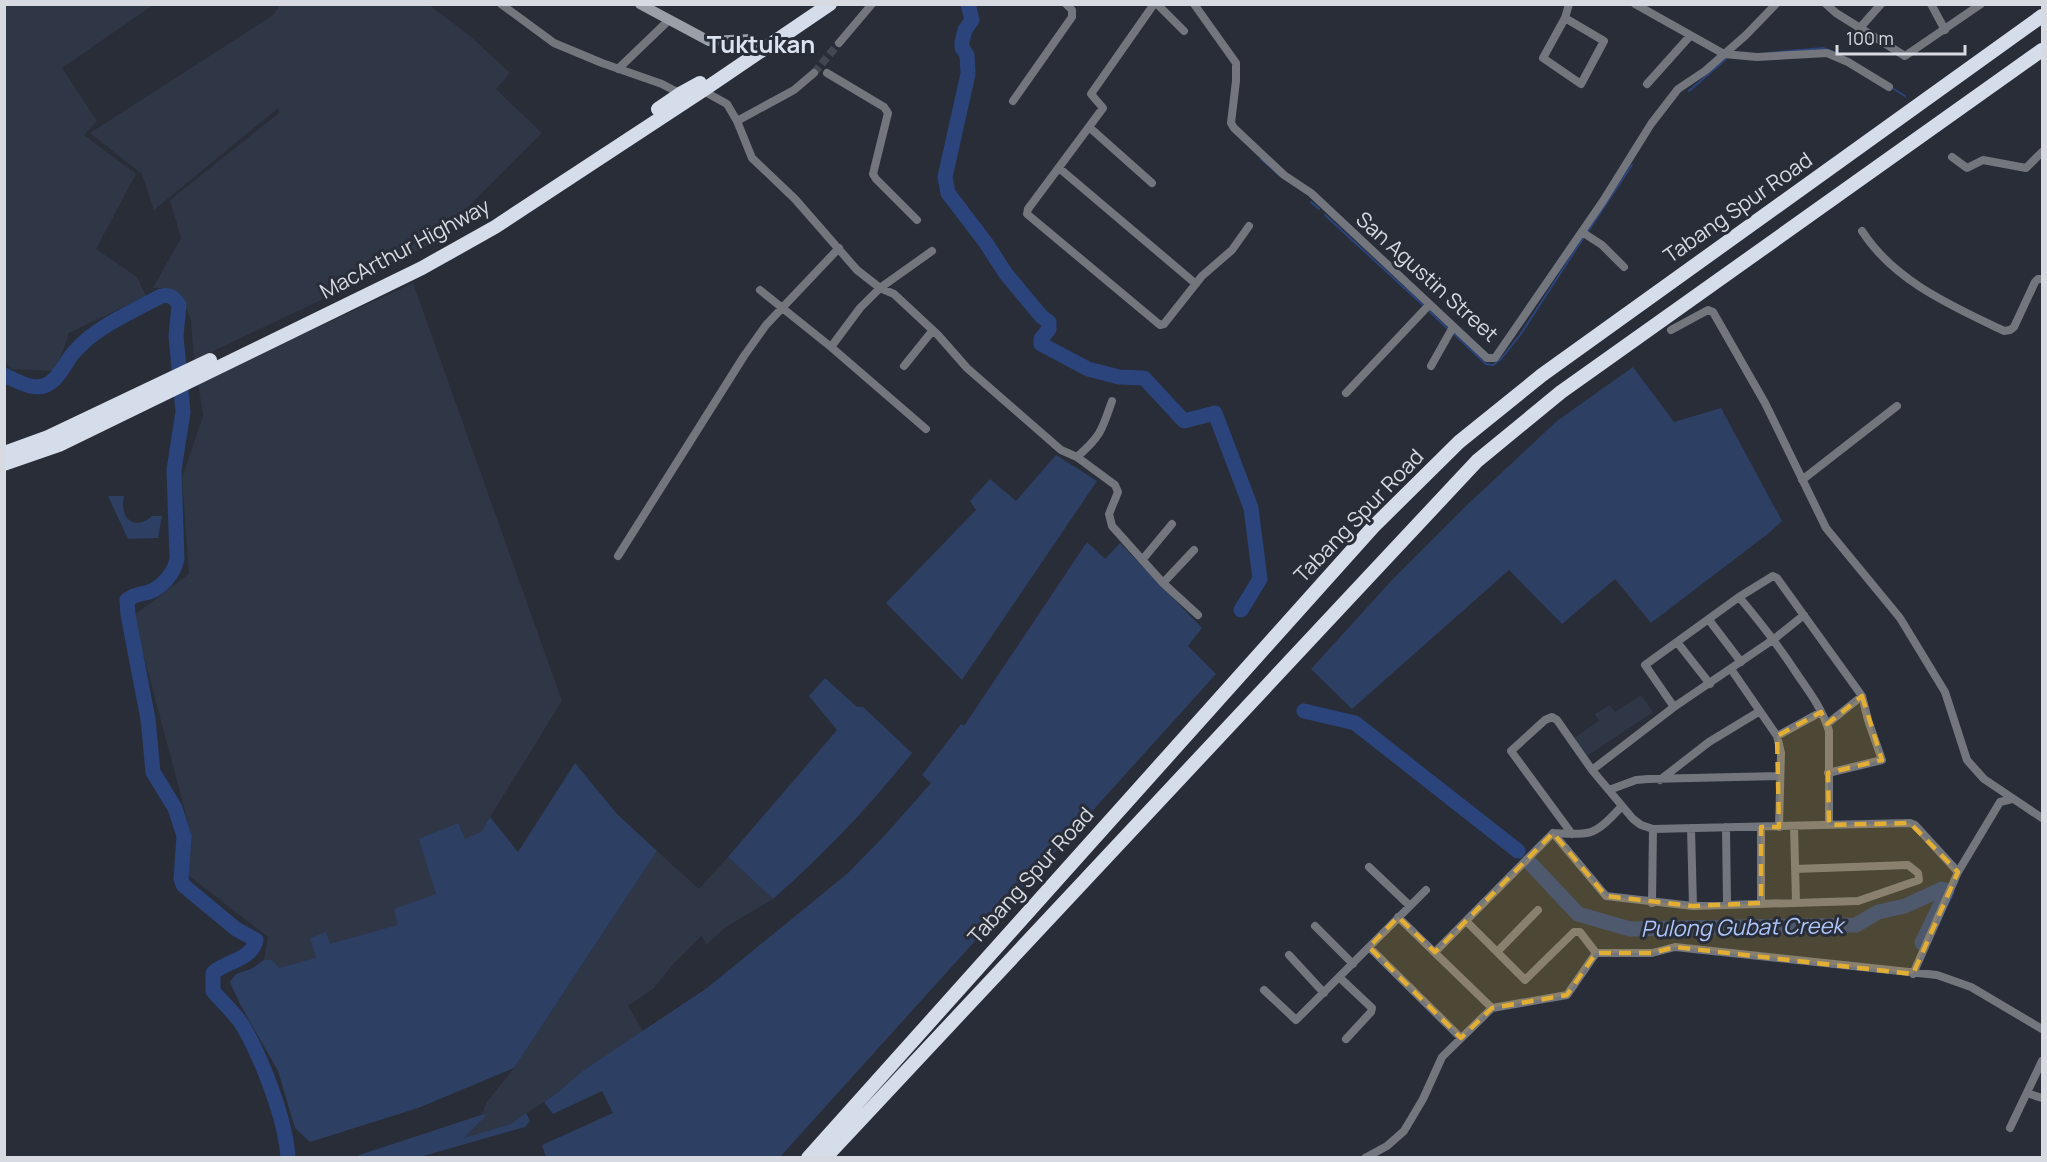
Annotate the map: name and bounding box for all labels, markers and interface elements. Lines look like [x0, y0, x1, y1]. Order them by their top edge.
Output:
scale bar [1837, 18, 1964, 56]
text: 100 m [1846, 26, 1894, 50]
district label: Tuktukan [707, 27, 815, 60]
street label: Tabang Spur Road [1658, 145, 1817, 269]
street label: MacArthur Highway [315, 191, 494, 305]
street label: San Agustin Street [1351, 205, 1505, 348]
street label: Tabang Spur Road [1287, 443, 1429, 588]
street label: Tabang Spur Road [961, 801, 1099, 950]
water label: Pulong Gubat Creek [1641, 910, 1846, 944]

